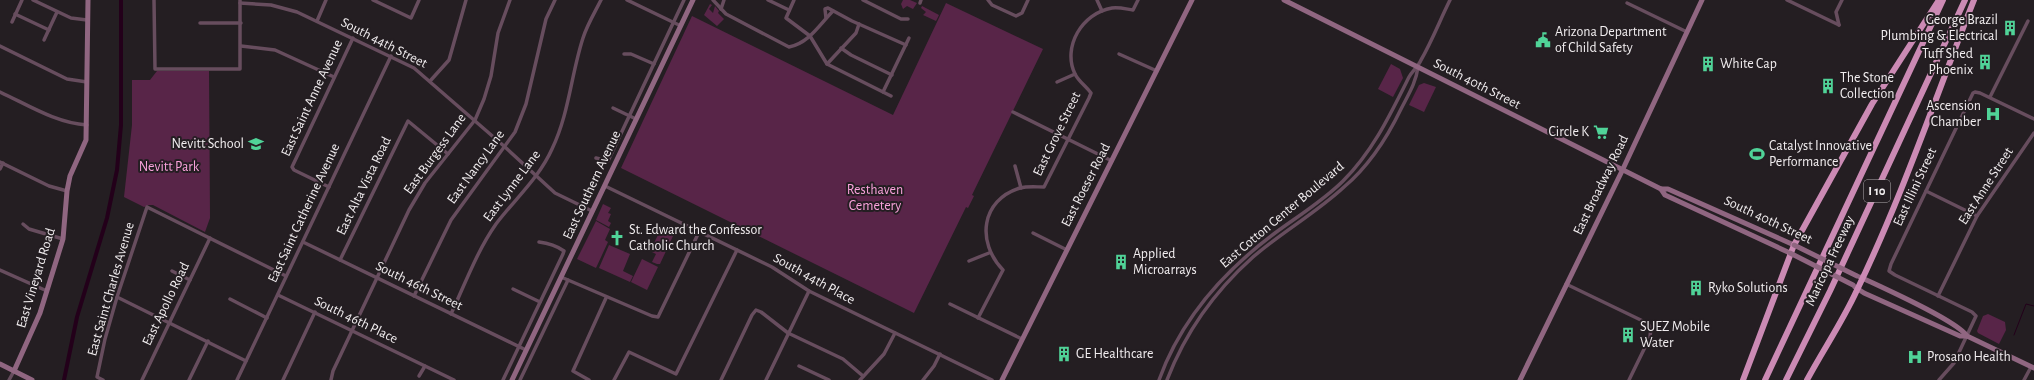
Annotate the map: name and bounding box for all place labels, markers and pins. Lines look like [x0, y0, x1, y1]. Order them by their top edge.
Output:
place label: George Brazil Plumbing & Electrical [1881, 13, 1998, 43]
building icon: George Brazil Plumbing & Electrical [2001, 19, 2019, 37]
place label: Arizona Department of Child Safety [1555, 25, 1667, 55]
public building icon: Arizona Department of Child Safety [1534, 31, 1552, 49]
place label: Tuff Shed Phoenix [1922, 47, 1973, 77]
building icon: Tuff Shed Phoenix [1976, 53, 1994, 71]
building icon: White Cap [1699, 55, 1717, 73]
place label: White Cap [1720, 57, 1777, 71]
place label: The Stone Collection [1840, 71, 1894, 101]
building icon: The Stone Collection [1819, 77, 1837, 95]
place label: Ascension Chamber [1926, 99, 1981, 129]
hospital icon: Ascension Chamber [1984, 105, 2002, 123]
supermarket icon: Circle K [1592, 123, 1610, 141]
place label: Circle K [1549, 125, 1589, 139]
school or university icon: Nevitt School [247, 135, 265, 153]
place label: Nevitt School [172, 137, 244, 151]
place label: Catalyst Innovative Performance [1769, 139, 1872, 169]
sports icon: Catalyst Innovative Performance [1748, 145, 1766, 163]
place label: St. Edward the Confessor Catholic Church [629, 223, 762, 253]
church icon: St. Edward the Confessor Catholic Church [608, 229, 626, 247]
place label: Applied Microarrays [1133, 247, 1197, 277]
building icon: Applied Microarrays [1112, 253, 1130, 271]
building icon: Ryko Solutions [1687, 279, 1705, 297]
place label: Ryko Solutions [1708, 281, 1788, 295]
place label: SUEZ Mobile Water [1640, 320, 1710, 350]
building icon: SUEZ Mobile Water [1619, 326, 1637, 344]
building icon: GE Healthcare [1055, 345, 1073, 363]
place label: GE Healthcare [1076, 347, 1153, 361]
hospital icon: Prosano Health [1906, 348, 1924, 366]
place label: Prosano Health [1927, 350, 2011, 364]

